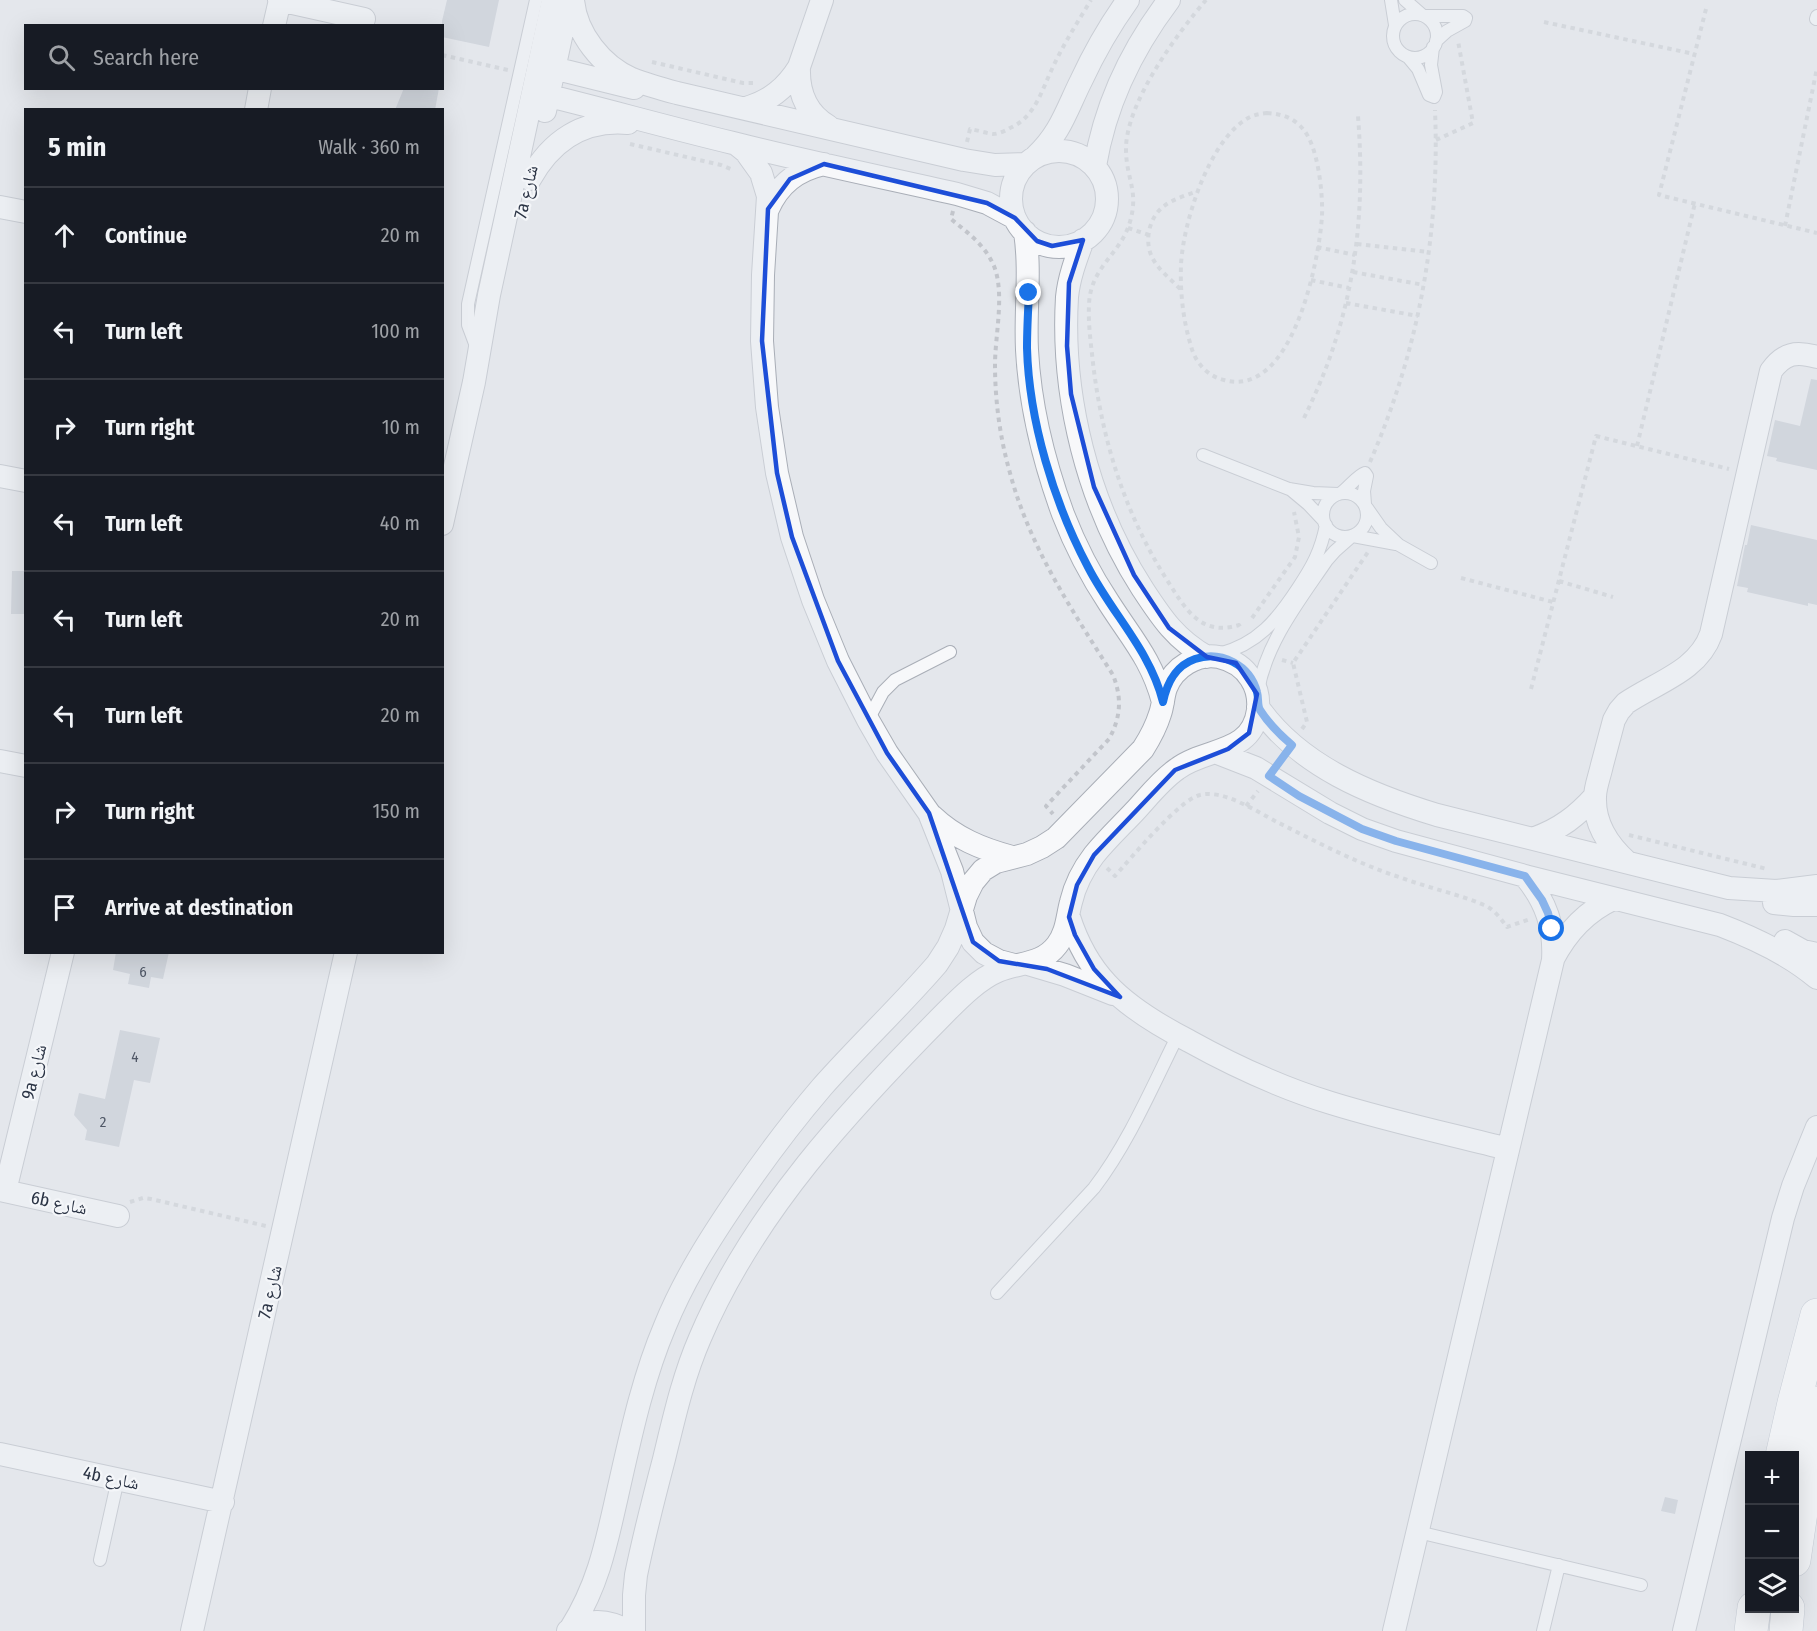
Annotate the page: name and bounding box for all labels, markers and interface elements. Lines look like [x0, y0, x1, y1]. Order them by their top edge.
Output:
search box [24, 24, 444, 90]
icon: search [45, 41, 78, 74]
text: Search here [93, 44, 199, 71]
text: 5 min [48, 132, 106, 163]
text: Walk · 360 m [318, 135, 420, 159]
street label: 7a شارع [509, 163, 543, 221]
icon: ahead [48, 219, 81, 252]
text: Continue [105, 222, 187, 249]
text: 20 m [381, 223, 420, 247]
route end [1015, 279, 1041, 305]
icon: left [48, 315, 81, 348]
text: Turn left [105, 318, 183, 345]
text: 100 m [371, 319, 420, 343]
icon: right [48, 411, 81, 444]
text: Turn right [105, 414, 194, 441]
text: 10 m [382, 415, 420, 439]
icon: left [48, 507, 81, 540]
text: Turn left [105, 510, 183, 537]
text: 40 m [380, 511, 420, 535]
icon: left [48, 603, 81, 636]
text: Turn left [105, 606, 183, 633]
text: 20 m [381, 607, 420, 631]
icon: left [48, 699, 81, 732]
text: Turn left [105, 702, 183, 729]
text: 20 m [381, 703, 420, 727]
icon: right [48, 795, 81, 828]
text: Turn right [105, 798, 194, 825]
text: 150 m [373, 799, 420, 823]
icon: arrive [48, 891, 81, 924]
text: Arrive at destination [105, 894, 293, 921]
route start [1538, 915, 1564, 941]
house number: 6 [139, 963, 147, 981]
street label: 9a شارع [17, 1042, 51, 1102]
house number: 4 [131, 1048, 139, 1066]
house number: 2 [100, 1113, 107, 1131]
street label: 6b شارع [29, 1186, 89, 1220]
street label: 7a شارع [253, 1263, 287, 1321]
map controls [1745, 1451, 1799, 1613]
button: + [1745, 1451, 1799, 1505]
street label: 4b شارع [81, 1461, 141, 1495]
button: − [1745, 1505, 1799, 1559]
button: layers [1745, 1559, 1799, 1613]

